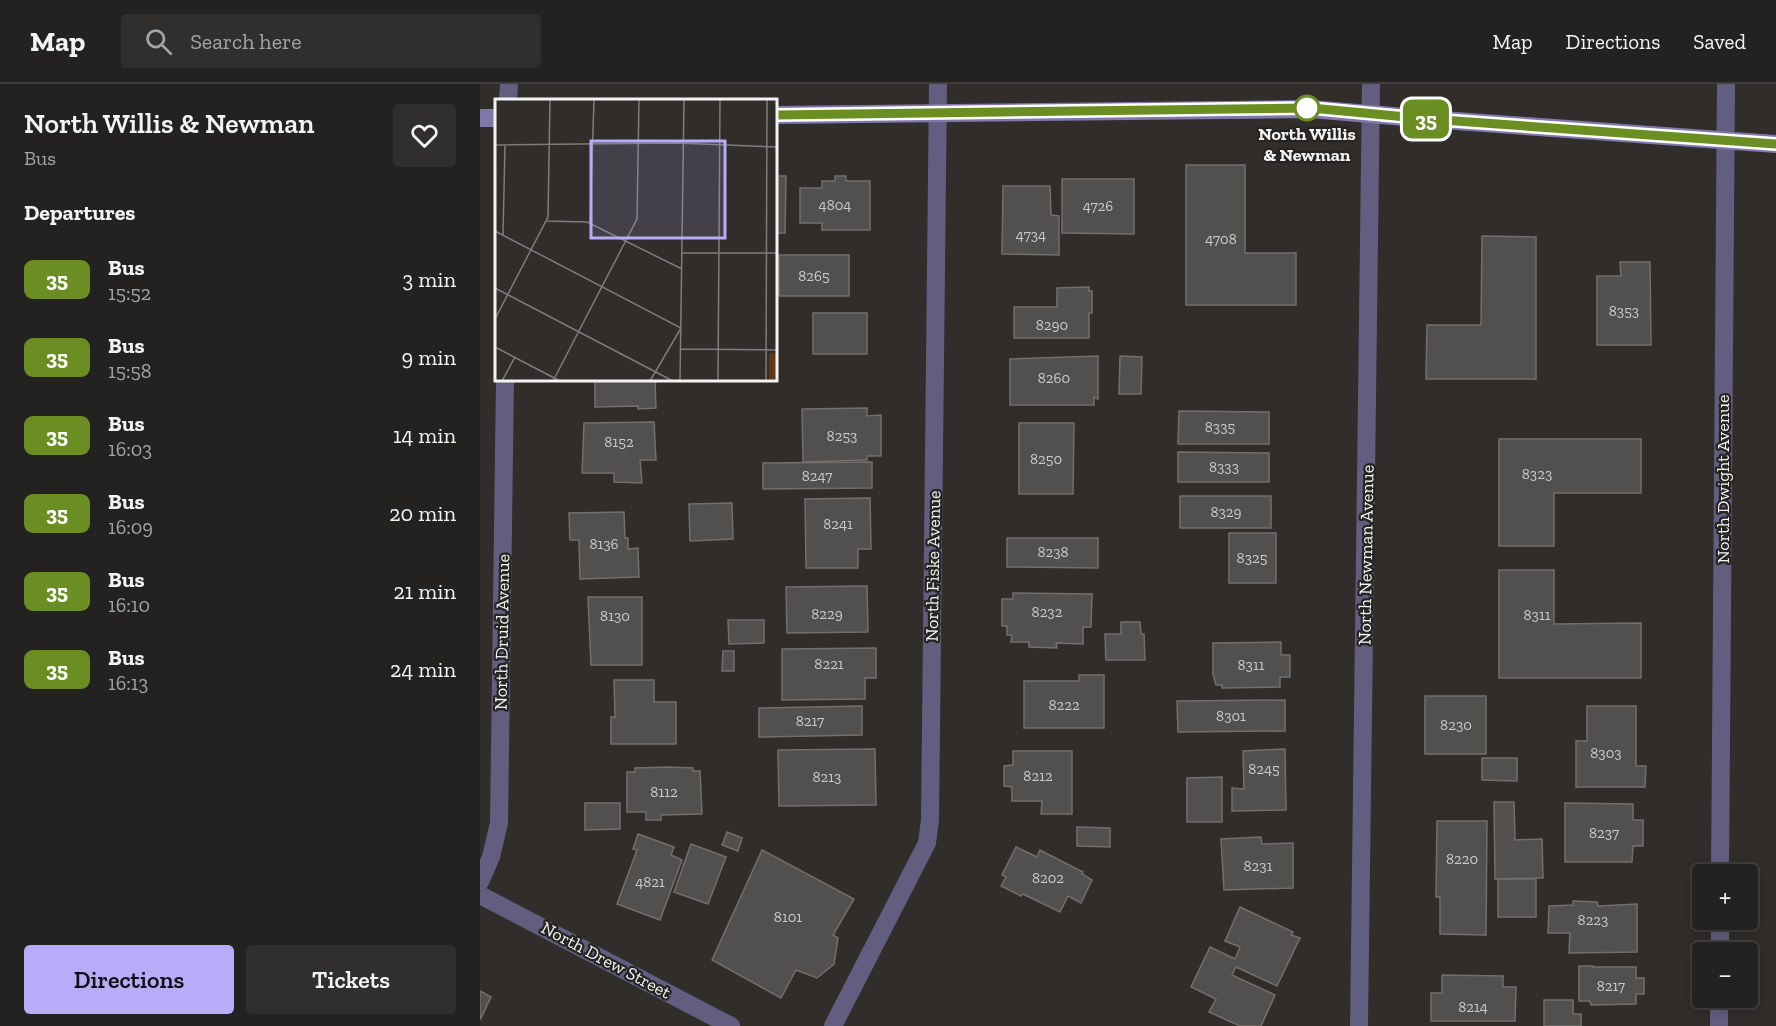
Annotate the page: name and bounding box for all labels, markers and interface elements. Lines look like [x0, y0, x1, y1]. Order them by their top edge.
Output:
search box [121, 14, 541, 68]
text: Map [30, 25, 85, 58]
icon: search [142, 25, 175, 58]
text: Search here [190, 28, 302, 55]
text: Map [1493, 29, 1533, 54]
text: Directions [1566, 29, 1660, 54]
text: Saved [1693, 29, 1746, 54]
marker: North Willis & Newman [1294, 95, 1320, 121]
inset map [495, 99, 777, 381]
line badge: 35 [1399, 99, 1453, 138]
button: heart [393, 104, 456, 167]
text: North Willis & Newman [24, 107, 314, 140]
text: 35 [1415, 107, 1437, 132]
place label: North Willis & Newman [1258, 123, 1356, 166]
text: Bus [24, 146, 56, 170]
house number: 4804 [819, 196, 851, 214]
house number: 4726 [1083, 197, 1113, 215]
text: Departures [24, 199, 135, 226]
house number: 4734 [1016, 226, 1046, 244]
house number: 4708 [1205, 230, 1237, 248]
text: Bus [108, 254, 145, 281]
text: 3 min [402, 266, 456, 293]
text: 35 [46, 267, 68, 292]
house number: 8265 [798, 267, 830, 285]
text: 15:52 [108, 281, 151, 305]
house number: 8353 [1609, 302, 1639, 320]
house number: 8290 [1036, 316, 1068, 334]
text: Bus [108, 332, 145, 359]
text: 9 min [402, 344, 456, 371]
text: 35 [46, 345, 68, 370]
text: 15:58 [108, 359, 151, 383]
house number: 8260 [1038, 369, 1070, 387]
street label: North Dwight Avenue [1712, 394, 1734, 564]
text: Bus [108, 410, 145, 437]
house number: 8335 [1205, 418, 1236, 436]
text: 14 min [393, 422, 456, 449]
text: 35 [46, 423, 68, 448]
house number: 8253 [827, 427, 857, 445]
house number: 8152 [604, 433, 634, 451]
text: 16:03 [108, 437, 152, 461]
house number: 8250 [1030, 450, 1062, 468]
house number: 8333 [1209, 458, 1239, 476]
street label: North Newman Avenue [1353, 465, 1379, 645]
house number: 8323 [1522, 465, 1552, 483]
house number: 8247 [802, 467, 832, 485]
text: Bus [108, 488, 145, 515]
street label: North Fiske Avenue [921, 490, 945, 642]
text: 20 min [389, 500, 456, 527]
text: 35 [46, 501, 68, 526]
house number: 8329 [1210, 503, 1242, 521]
text: 16:09 [108, 515, 153, 539]
house number: 8241 [823, 515, 853, 533]
house number: 8136 [589, 535, 619, 553]
house number: 8238 [1037, 543, 1069, 561]
house number: 8325 [1237, 549, 1268, 567]
street label: North Druid Avenue [490, 554, 514, 710]
text: Bus [108, 566, 145, 593]
text: 21 min [393, 578, 456, 605]
text: 35 [46, 579, 68, 604]
text: 16:10 [108, 593, 150, 617]
house number: 8232 [1032, 603, 1063, 621]
house number: 8229 [811, 605, 843, 623]
house number: 8311 [1524, 606, 1551, 624]
house number: 8130 [600, 607, 630, 625]
text: Bus [108, 644, 145, 671]
house number: 8221 [814, 655, 844, 673]
text: 24 min [390, 656, 456, 683]
house number: 8311 [1238, 656, 1265, 674]
text: 35 [46, 657, 68, 682]
text: 16:13 [108, 671, 148, 695]
house number: 8222 [1048, 696, 1080, 714]
house number: 8301 [1216, 707, 1246, 725]
house number: 8217 [796, 712, 824, 730]
house number: 8230 [1440, 716, 1472, 734]
house number: 8303 [1590, 744, 1622, 762]
house number: 8245 [1248, 760, 1280, 778]
house number: 8212 [1023, 767, 1053, 785]
house number: 8213 [813, 768, 841, 786]
house number: 8112 [650, 783, 678, 801]
house number: 8237 [1589, 824, 1619, 842]
house number: 8220 [1446, 850, 1478, 868]
house number: 8231 [1244, 857, 1273, 875]
map controls [1692, 864, 1758, 1008]
button: + [1692, 864, 1758, 930]
house number: 8202 [1032, 869, 1064, 887]
house number: 4821 [635, 873, 665, 891]
house number: 8101 [774, 908, 802, 926]
house number: 8223 [1578, 911, 1608, 929]
street label: North Drew Street [537, 917, 675, 1004]
button: − [1692, 942, 1758, 1008]
button: Directions [24, 945, 234, 1014]
button: Tickets [246, 945, 456, 1014]
house number: 8217 [1597, 977, 1625, 995]
house number: 8214 [1458, 998, 1488, 1016]

